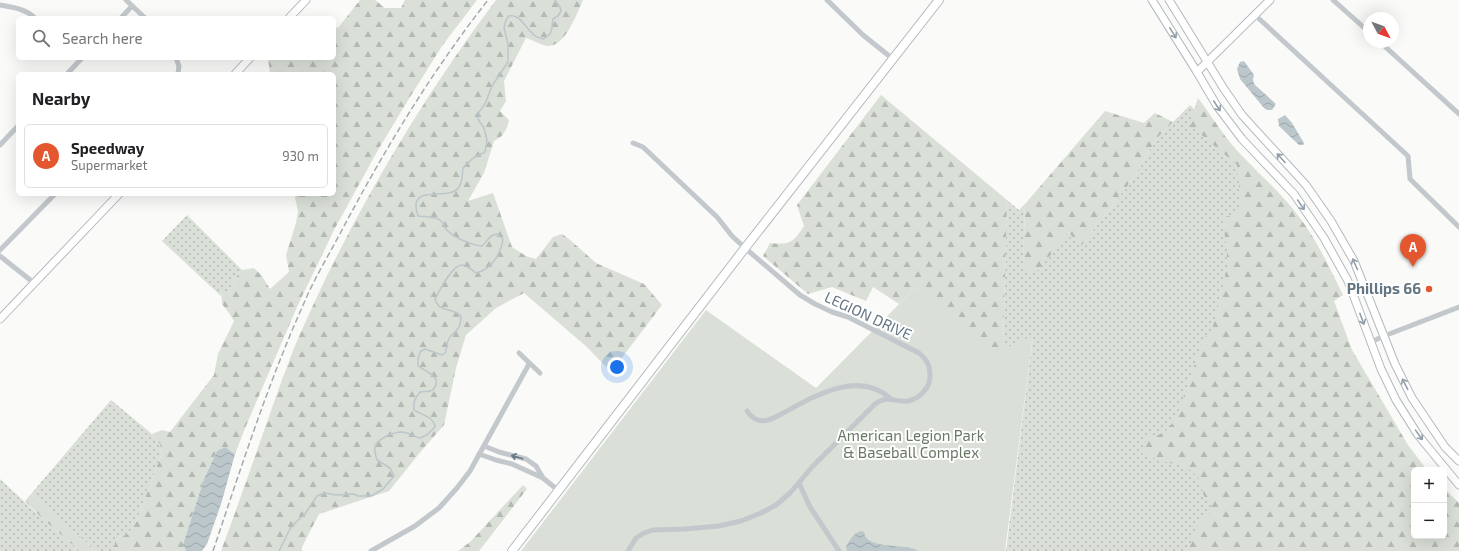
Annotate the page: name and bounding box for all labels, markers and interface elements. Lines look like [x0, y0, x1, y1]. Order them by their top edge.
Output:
north arrow [1363, 12, 1399, 48]
search box [16, 16, 336, 60]
icon: search [30, 27, 52, 49]
one-way arrow [1169, 27, 1177, 39]
text: Search here [62, 29, 143, 47]
text: Nearby [32, 88, 90, 108]
one-way arrow [1213, 100, 1221, 111]
text: Speedway [71, 139, 144, 157]
text: A [42, 148, 50, 164]
text: 930 m [282, 148, 319, 164]
one-way arrow [1277, 153, 1286, 163]
text: Supermarket [71, 157, 148, 173]
one-way arrow [1297, 199, 1305, 210]
pin: A [1400, 234, 1426, 267]
one-way arrow [1351, 258, 1358, 270]
place label: Phillips 66 [1347, 279, 1421, 297]
marker: Phillips 66 [1424, 284, 1434, 294]
street label: LEGION DRIVE [822, 287, 915, 343]
one-way arrow [1359, 312, 1366, 325]
your location [607, 357, 627, 377]
one-way arrow [1401, 378, 1408, 390]
park label: American Legion Park & Baseball Complex [838, 426, 985, 461]
one-way arrow [1415, 429, 1423, 440]
one-way arrow [511, 453, 524, 460]
map controls [1411, 467, 1447, 539]
button: + [1411, 467, 1447, 503]
button: − [1411, 503, 1447, 539]

